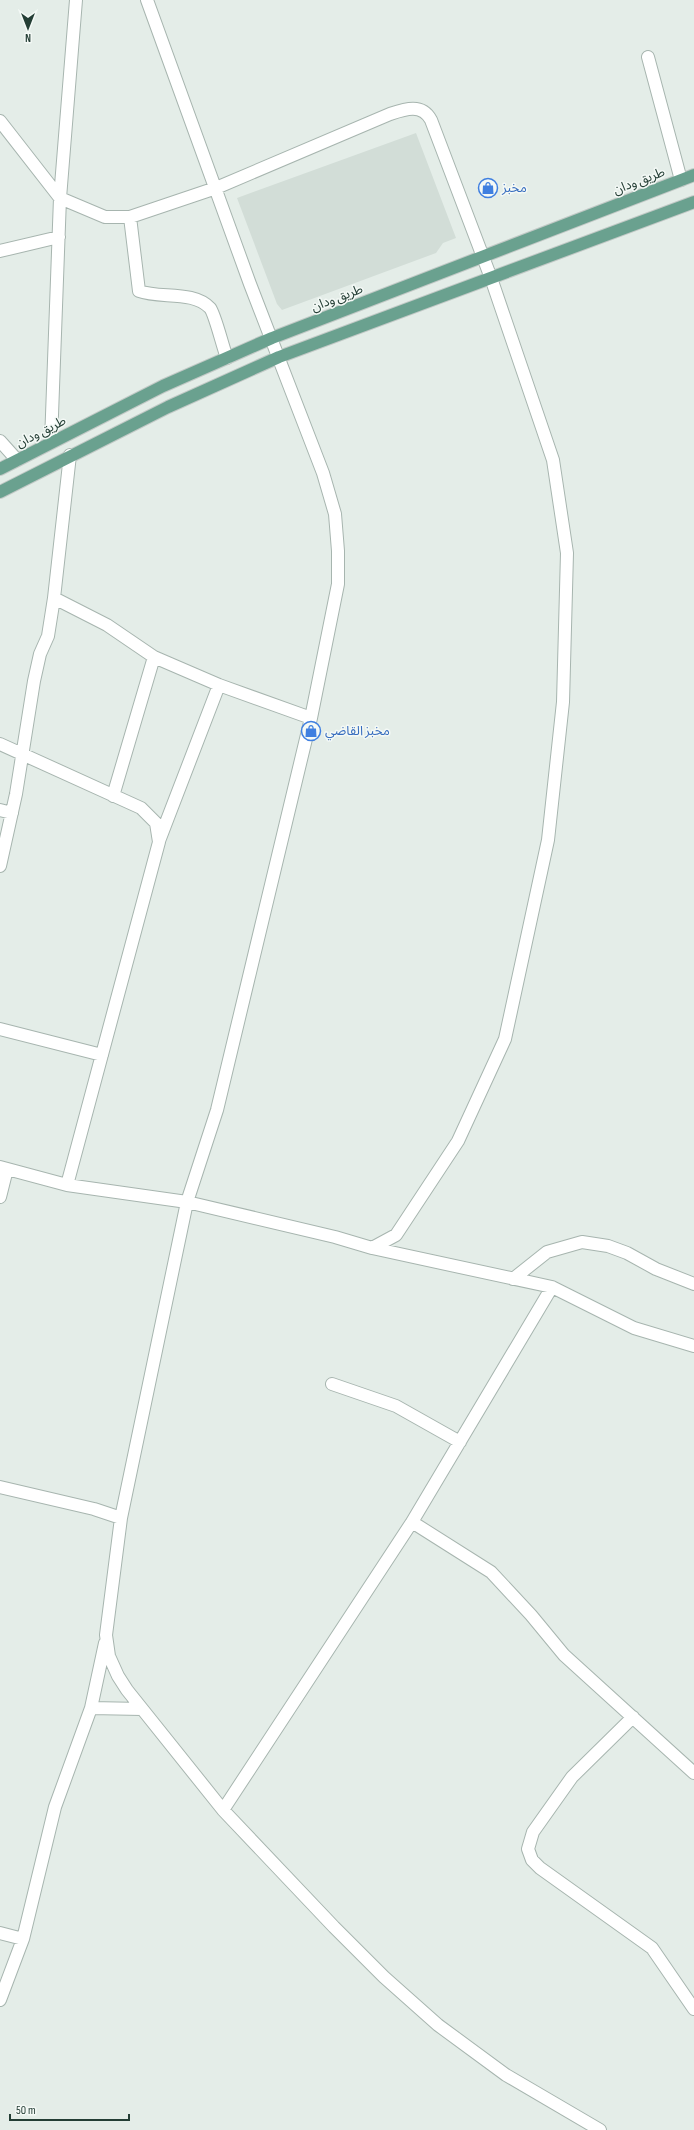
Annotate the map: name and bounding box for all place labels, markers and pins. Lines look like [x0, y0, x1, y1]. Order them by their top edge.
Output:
shop icon: مخبز [477, 177, 499, 199]
place label: مخبز [501, 180, 527, 196]
shop icon: مخبز القاضي [300, 720, 322, 742]
place label: مخبز القاضي [325, 723, 390, 741]

